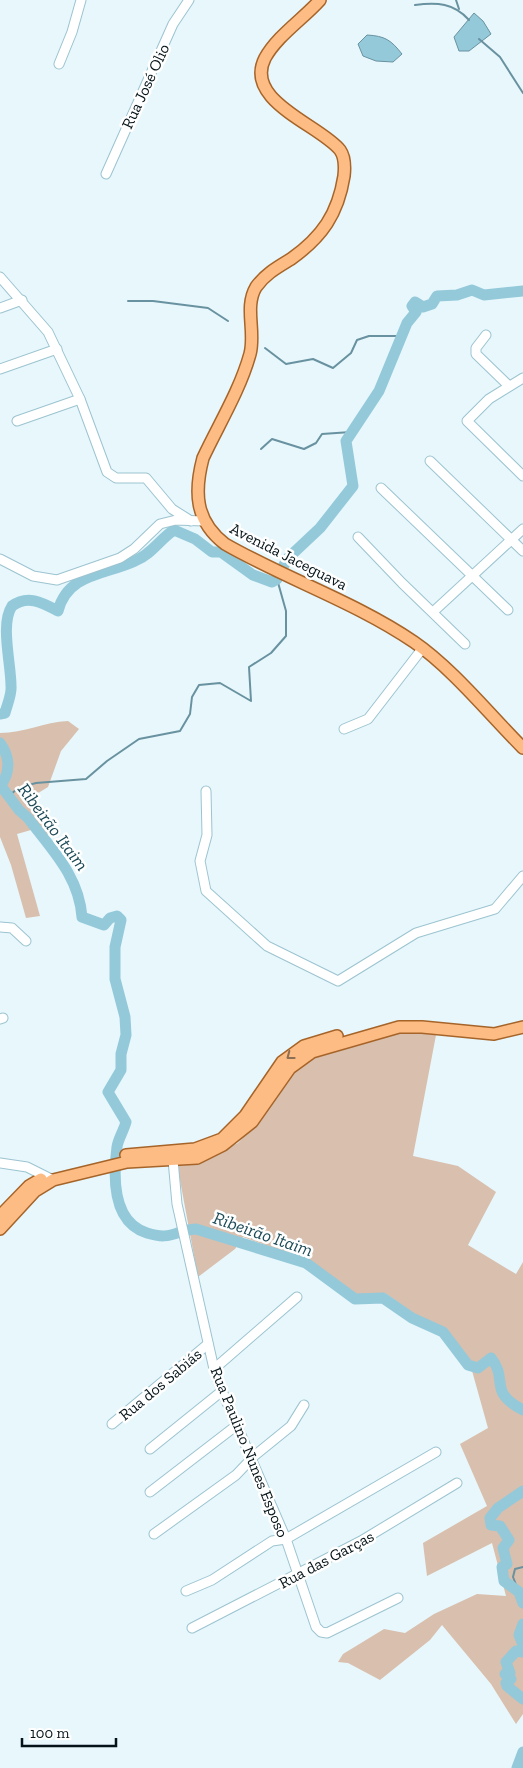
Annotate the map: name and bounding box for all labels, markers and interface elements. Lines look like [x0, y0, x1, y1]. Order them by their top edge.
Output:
street label: Rua José Olio [117, 41, 173, 132]
street label: Avenida Jaceguava [227, 519, 351, 594]
water label: Ribeirão Itaim [13, 779, 93, 875]
one-way arrow [286, 1050, 296, 1059]
water label: Ribeirão Itaim [210, 1207, 316, 1261]
street label: Rua dos Sabiás [115, 1344, 205, 1424]
street label: Rua Paulino Nunes Esposo [207, 1364, 292, 1540]
street label: Rua das Garças [275, 1526, 377, 1592]
scale bar [22, 1716, 116, 1748]
text: 100 m [30, 1724, 69, 1742]

